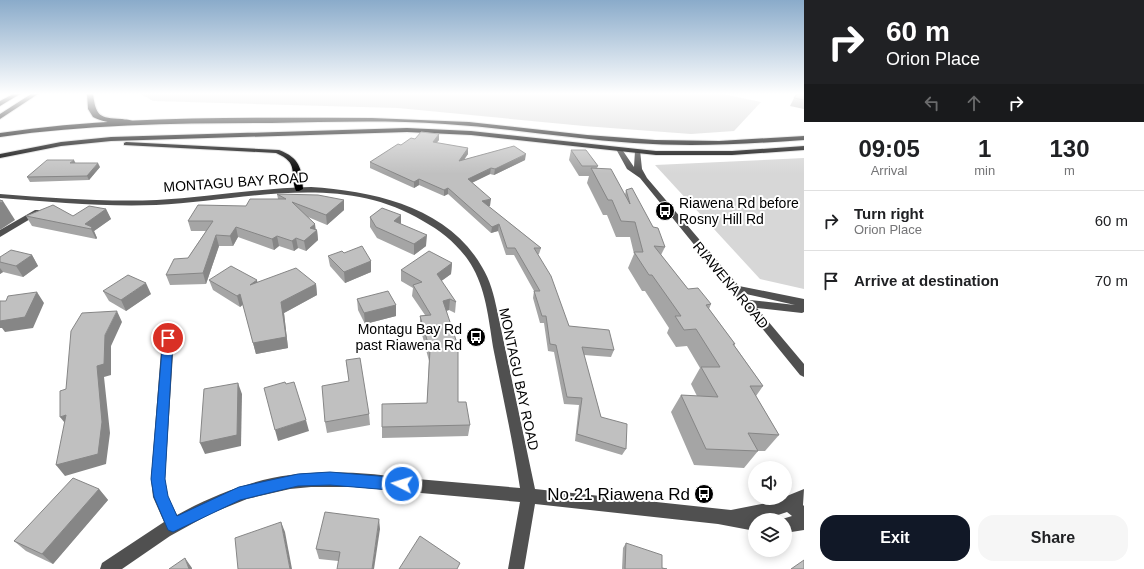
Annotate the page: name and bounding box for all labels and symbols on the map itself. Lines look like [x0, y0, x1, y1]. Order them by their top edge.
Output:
street label: MONTAGU BAY ROAD [163, 169, 309, 195]
place label: Riawena Rd before Rosny Hill Rd [679, 195, 799, 227]
bus stop icon: Riawena Rd before Rosny Hill Rd [654, 200, 676, 222]
street label: RIAWENA ROAD [690, 238, 772, 332]
street label: MONTAGU BAY ROAD [496, 306, 542, 452]
pin [151, 321, 185, 355]
place label: Montagu Bay Rd past Riawena Rd [355, 321, 462, 353]
bus stop icon: Montagu Bay Rd past Riawena Rd [465, 326, 487, 348]
position arrow [381, 463, 423, 505]
bus stop icon: No.21 Riawena Rd [693, 483, 715, 505]
place label: No.21 Riawena Rd [547, 485, 690, 504]

